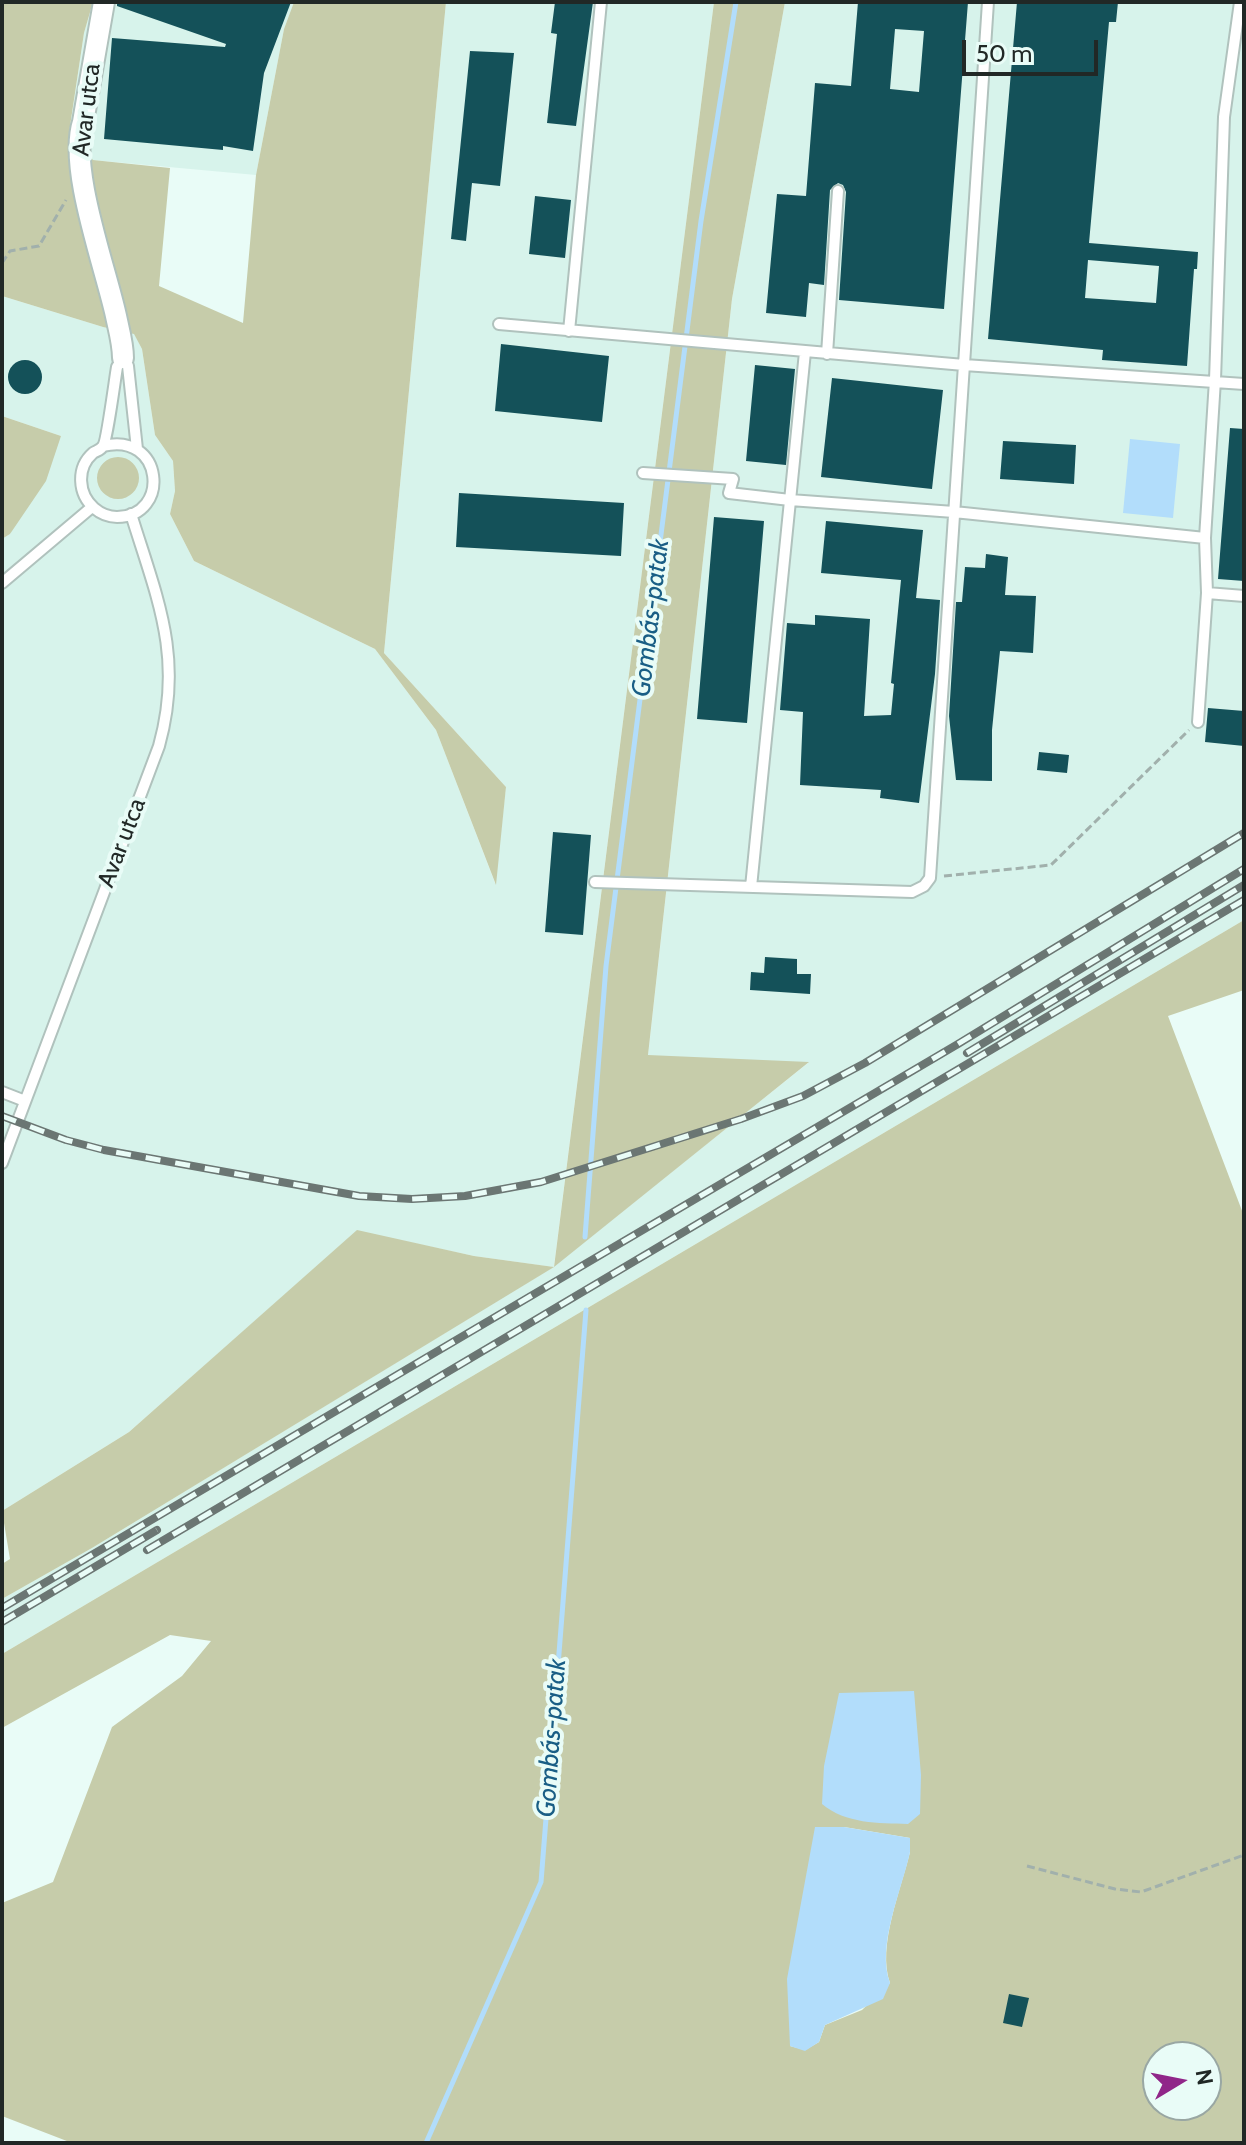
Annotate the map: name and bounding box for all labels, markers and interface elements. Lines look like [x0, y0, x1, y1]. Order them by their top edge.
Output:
scale bar [966, 24, 1102, 74]
text: 50 m [976, 39, 1032, 68]
street label: Avar utca [67, 62, 107, 158]
water label: Gombás-patak [626, 537, 676, 699]
street label: Avar utca [92, 794, 152, 892]
water label: Gombás-patak [531, 1658, 573, 1818]
north arrow [1142, 2041, 1222, 2121]
text: N [1190, 2067, 1219, 2087]

